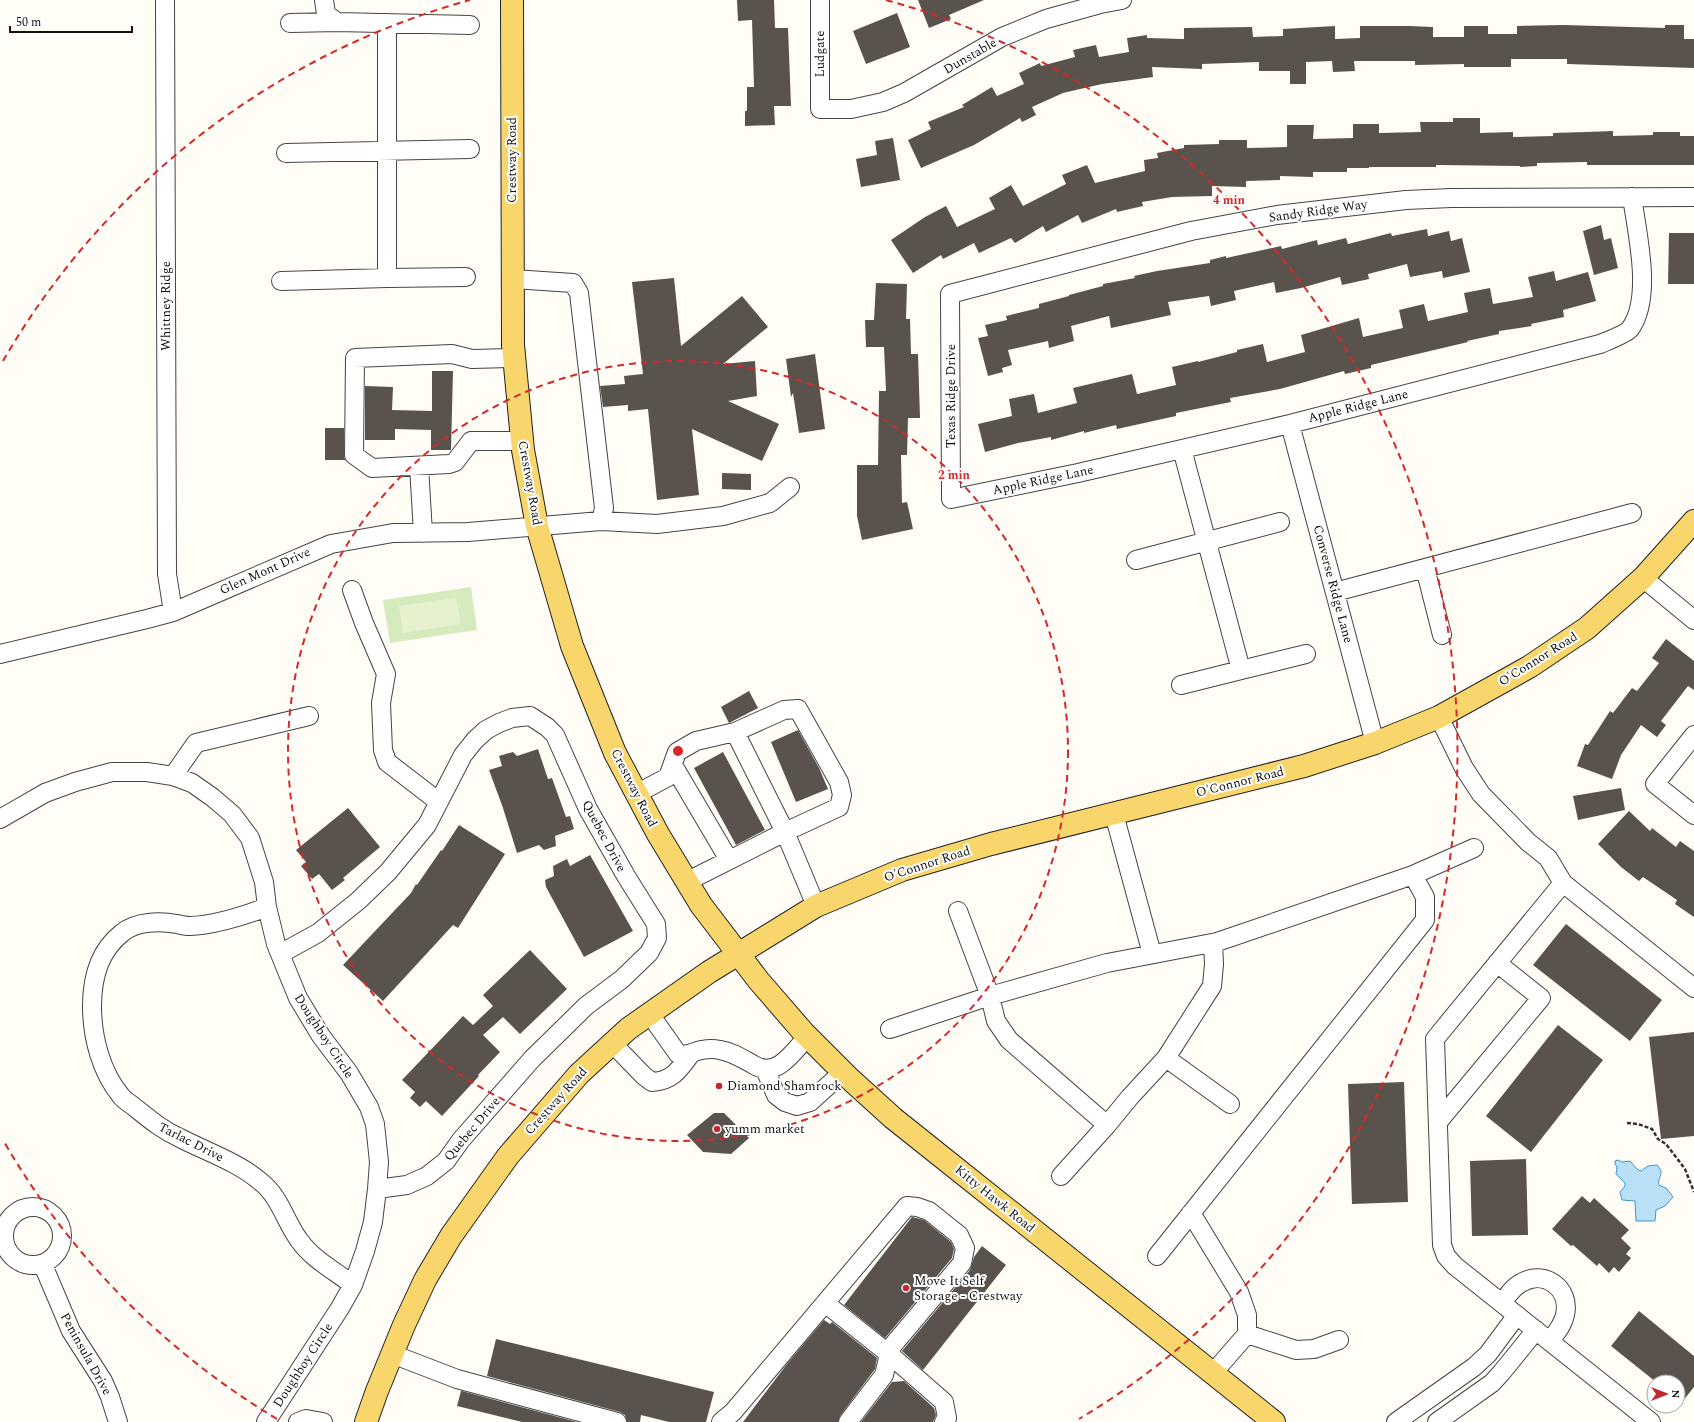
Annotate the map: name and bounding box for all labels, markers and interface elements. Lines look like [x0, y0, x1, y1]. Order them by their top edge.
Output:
scale bar [10, 8, 132, 34]
text: 50 m [16, 13, 41, 32]
street label: Ludgate [810, 31, 830, 78]
street label: Dunstable [940, 33, 1000, 79]
street label: Crestway Road [502, 117, 522, 203]
text: 4 min [1213, 191, 1246, 210]
street label: Sandy Ridge Way [1267, 194, 1369, 228]
street label: Whittney Ridge [156, 261, 176, 351]
street label: Texas Ridge Drive [941, 344, 961, 448]
street label: Apple Ridge Lane [1306, 384, 1410, 428]
street label: Crestway Road [513, 439, 547, 527]
street label: Apple Ridge Lane [991, 460, 1095, 500]
text: 2 min [938, 466, 971, 485]
street label: Converse Ridge Lane [1308, 523, 1358, 645]
street label: Glen Mont Drive [216, 542, 314, 600]
street label: O'Connor Road [1495, 627, 1581, 691]
centre of rings [671, 744, 685, 758]
street label: Crestway Road [606, 745, 662, 831]
street label: O'Connor Road [1194, 761, 1286, 803]
street label: Quebec Drive [577, 796, 631, 876]
street label: O'Connor Road [881, 841, 973, 887]
street label: Doughboy Circle [289, 990, 359, 1082]
street label: Crestway Road [520, 1062, 592, 1140]
place label: Diamond Shamrock [727, 1076, 841, 1096]
marker: Diamond Shamrock [714, 1081, 724, 1091]
street label: Quebec Drive [439, 1092, 505, 1166]
street label: Tarlac Drive [155, 1117, 227, 1167]
place label: yumm market [724, 1119, 805, 1139]
marker: yumm market [712, 1124, 722, 1134]
street label: Kitty Hawk Road [950, 1160, 1040, 1238]
place label: Move It Self Storage - Crestway [914, 1271, 1023, 1306]
marker: Move It Self Storage - Crestway [901, 1283, 911, 1293]
street label: Peninsula Drive [55, 1309, 117, 1399]
street label: Doughboy Circle [268, 1319, 338, 1411]
north arrow [1646, 1374, 1686, 1414]
text: N [1667, 1390, 1684, 1399]

